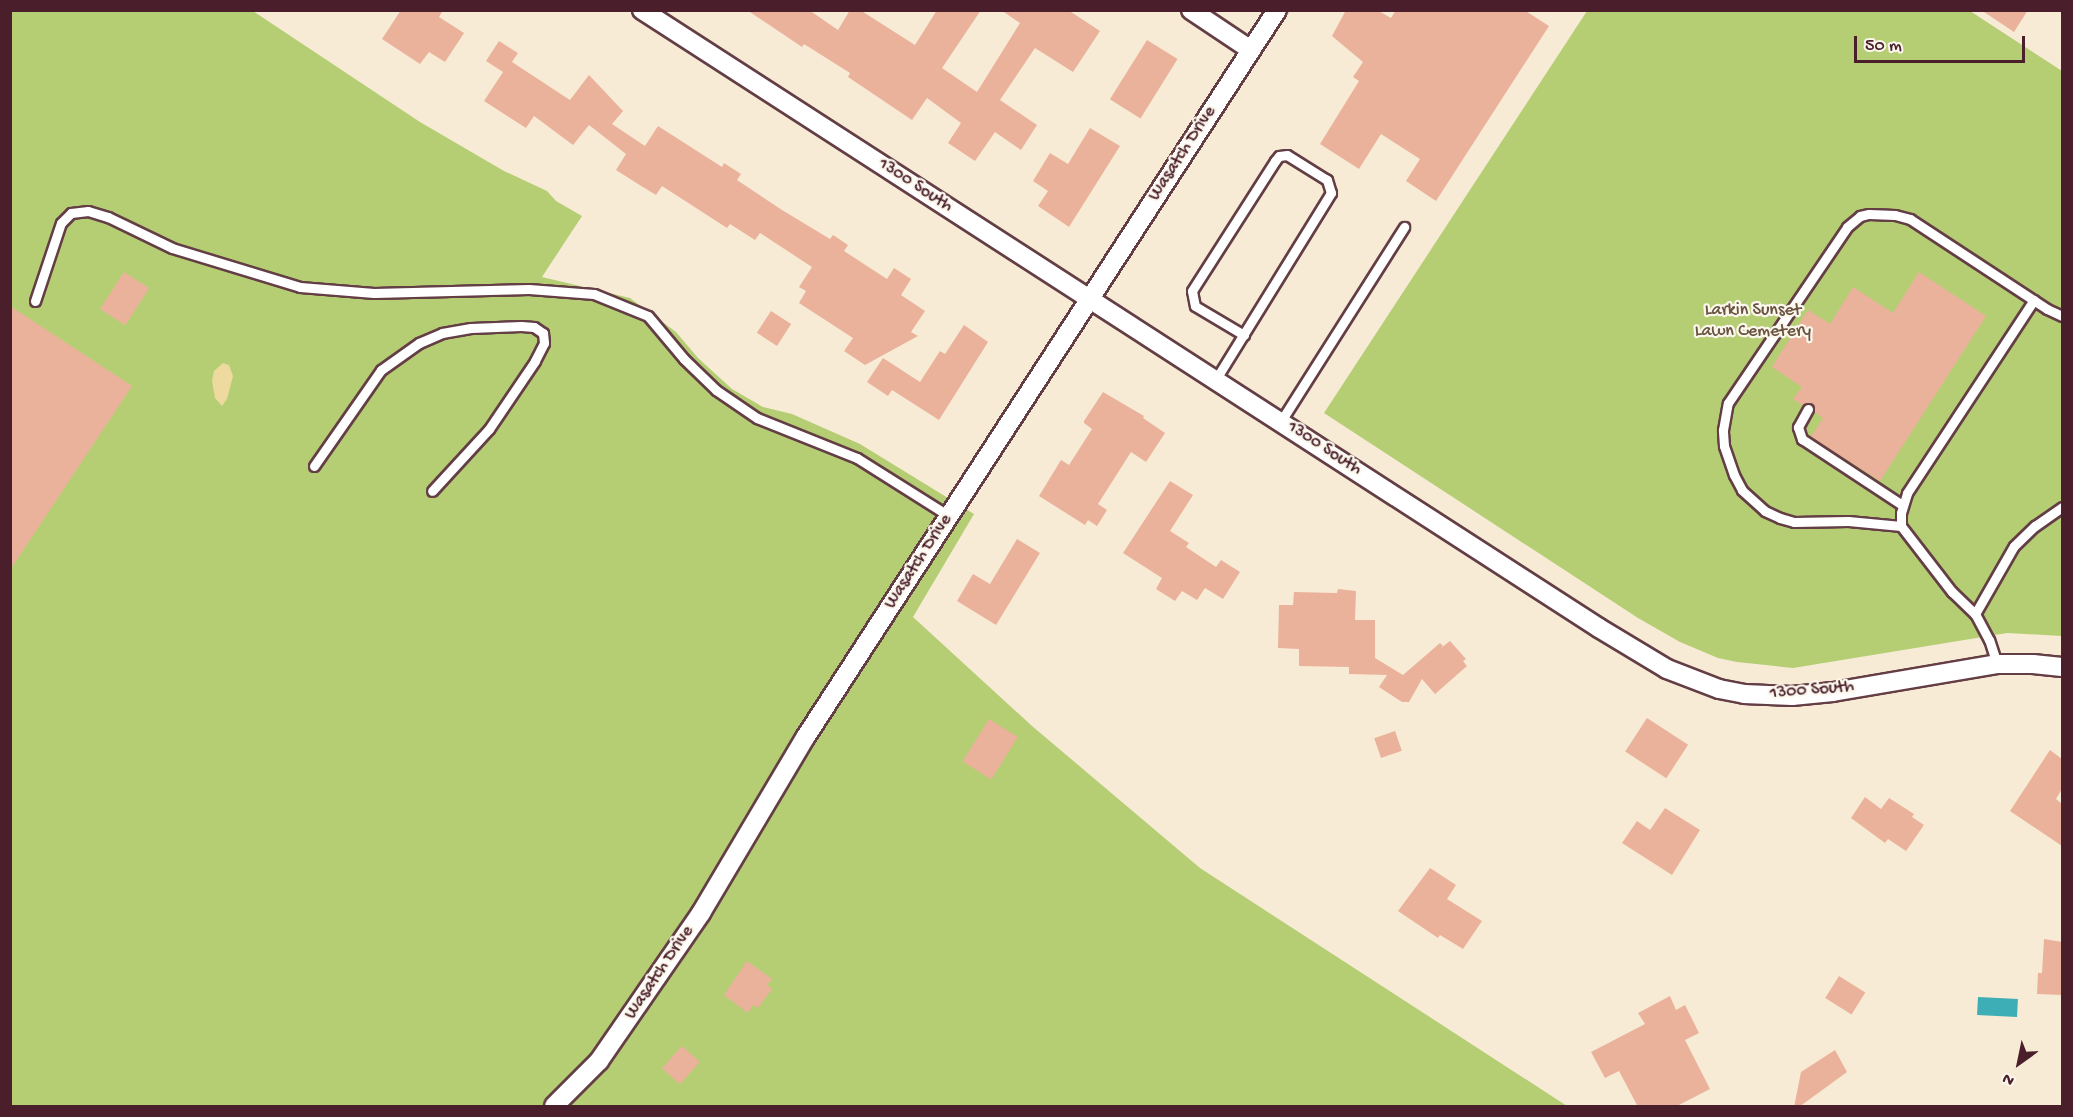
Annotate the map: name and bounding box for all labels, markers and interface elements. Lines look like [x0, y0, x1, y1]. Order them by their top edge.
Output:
scale bar [1857, 24, 2028, 62]
text: 50 m [1865, 36, 1902, 57]
street label: Wasatch Drive [1144, 103, 1222, 205]
street label: 1300 South [874, 154, 956, 218]
park label: Larkin Sunset Lawn Cemetery [1695, 301, 1811, 344]
street label: 1300 South [1283, 417, 1365, 481]
street label: Wasatch Drive [880, 511, 958, 613]
street label: 1300 South [1769, 677, 1855, 705]
street label: Wasatch Drive [621, 922, 699, 1024]
north arrow [1989, 1033, 2049, 1093]
text: N [1999, 1068, 2018, 1089]

